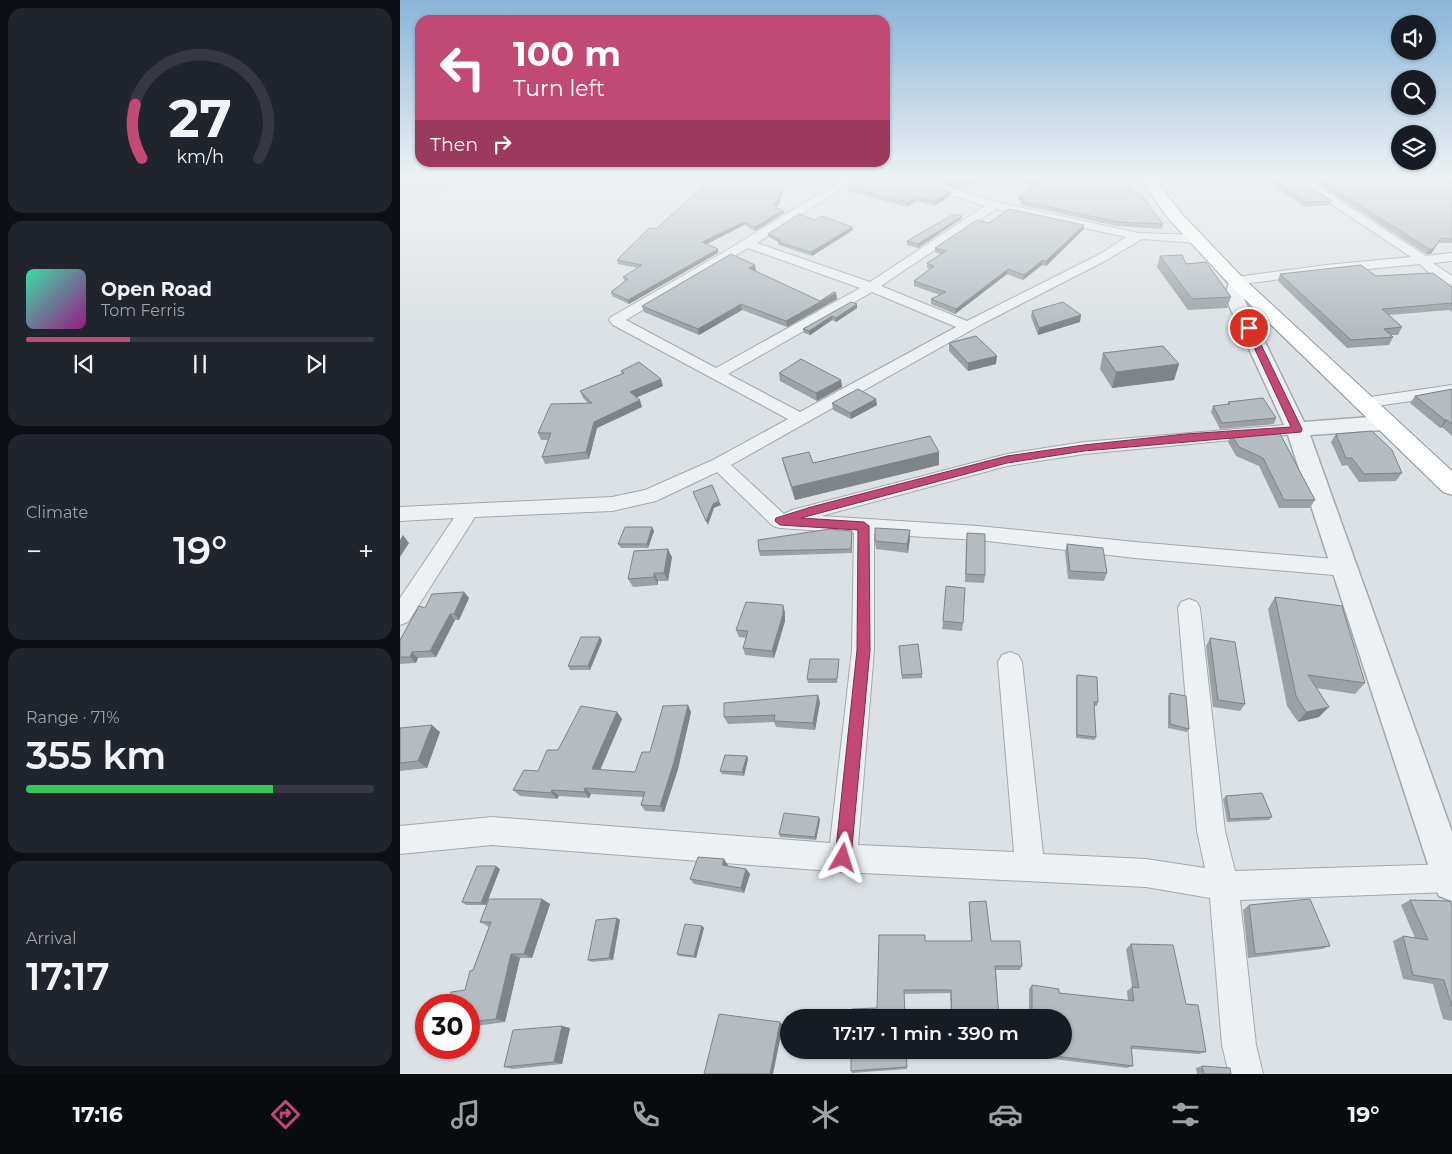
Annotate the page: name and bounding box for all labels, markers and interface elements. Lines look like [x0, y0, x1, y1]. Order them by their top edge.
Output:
map controls [1391, 15, 1436, 170]
button: sound [1391, 15, 1436, 60]
text: 100 m [513, 32, 621, 75]
icon: left [430, 35, 495, 100]
button: search [1391, 70, 1436, 115]
text: Turn left [513, 75, 605, 102]
text: 27 [169, 87, 231, 150]
button: layers [1391, 125, 1436, 170]
icon: right [488, 130, 516, 158]
text: Then [430, 133, 478, 156]
text: km/h [176, 146, 224, 167]
text: Open Road [101, 278, 212, 301]
text: Tom Ferris [101, 301, 185, 320]
pin [1228, 307, 1270, 349]
icon: arrive [1235, 314, 1263, 342]
icon: previous [70, 350, 98, 378]
icon: pause [186, 350, 214, 378]
icon: next [302, 350, 330, 378]
text: Climate [26, 503, 88, 522]
text: 19° [173, 527, 227, 574]
text: − [26, 534, 42, 568]
text: + [358, 534, 374, 568]
text: Range · 71% [26, 708, 119, 727]
text: 355 km [26, 732, 166, 779]
position arrow [816, 831, 868, 883]
text: Arrival [26, 929, 76, 948]
text: 17:17 [26, 953, 110, 1000]
speed limit sign: 30 [415, 994, 480, 1059]
text: 17:17 · 1 min · 390 m [833, 1022, 1019, 1045]
icon: directions [268, 1097, 303, 1132]
icon: music [448, 1097, 483, 1132]
icon: phone [628, 1097, 663, 1132]
icon: climate [808, 1097, 843, 1132]
icon: car [988, 1097, 1023, 1132]
icon: filters [1168, 1097, 1203, 1132]
text: 17:16 [72, 1101, 123, 1128]
text: 19° [1348, 1101, 1379, 1128]

